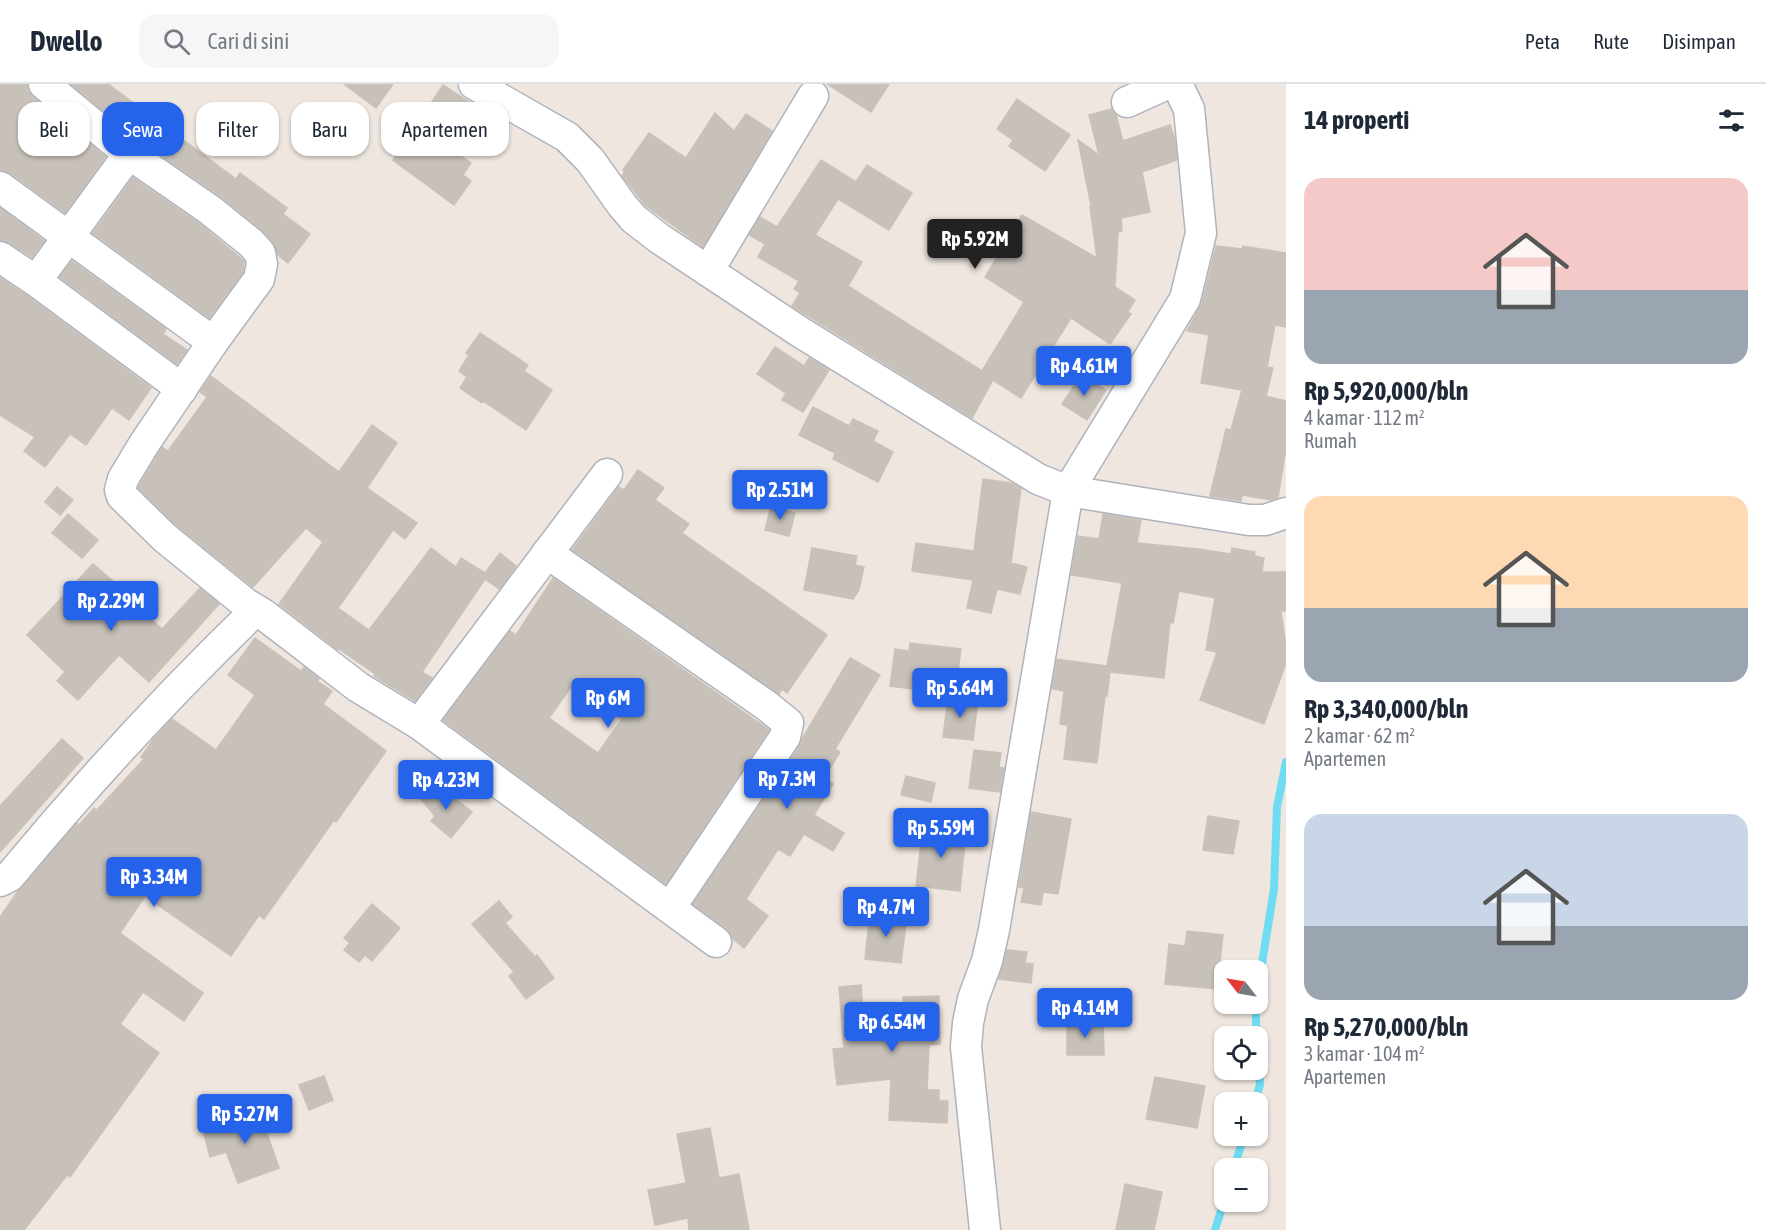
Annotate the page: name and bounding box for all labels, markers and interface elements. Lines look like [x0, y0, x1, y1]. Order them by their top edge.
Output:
search box [139, 14, 559, 68]
text: Dwello [30, 25, 103, 57]
icon: search [160, 25, 193, 58]
text: Cari di sini [208, 28, 289, 54]
text: Peta [1525, 29, 1560, 53]
text: Rute [1593, 29, 1629, 53]
text: Disimpan [1662, 29, 1736, 53]
chip: Beli [18, 102, 90, 156]
chip: Sewa [102, 102, 184, 156]
chip: Filter [196, 102, 279, 156]
chip: Baru [291, 102, 369, 156]
chip: Apartemen [381, 102, 509, 156]
icon: filters [1715, 104, 1748, 137]
text: 14 properti [1304, 105, 1409, 135]
icon: home [1472, 217, 1580, 325]
pin: Rp 5.92M [913, 219, 1037, 270]
text: Rp 5.92M [941, 227, 1009, 250]
pin: Rp 4.61M [1022, 346, 1146, 397]
text: Rp 4.61M [1050, 354, 1118, 377]
text: Rp 5,920,000/bln [1304, 376, 1468, 406]
text: 4 kamar · 112 m² [1304, 406, 1425, 429]
text: Rumah [1304, 429, 1357, 452]
pin: Rp 2.51M [718, 470, 842, 521]
text: Rp 2.51M [746, 478, 814, 501]
icon: home [1472, 535, 1580, 643]
pin: Rp 2.29M [49, 581, 173, 632]
text: Rp 2.29M [77, 589, 145, 612]
pin: Rp 5.64M [898, 668, 1022, 719]
text: Rp 5.64M [926, 676, 994, 699]
pin: Rp 6M [566, 678, 650, 729]
text: Rp 6M [585, 686, 631, 709]
text: Rp 3,340,000/bln [1304, 694, 1468, 724]
text: 2 kamar · 62 m² [1304, 724, 1415, 747]
text: Apartemen [1304, 747, 1386, 770]
pin: Rp 7.3M [732, 759, 842, 810]
pin: Rp 4.23M [384, 760, 508, 811]
text: Rp 7.3M [758, 767, 816, 790]
text: Rp 4.23M [412, 768, 480, 791]
pin: Rp 5.59M [879, 808, 1003, 859]
text: Rp 5.59M [907, 816, 975, 839]
icon: home [1472, 853, 1580, 961]
pin: Rp 3.34M [92, 857, 216, 908]
text: Rp 3.34M [120, 865, 188, 888]
pin: Rp 4.7M [831, 887, 941, 938]
text: Rp 4.7M [857, 895, 915, 918]
north arrow [1214, 960, 1268, 1014]
map controls [1214, 960, 1268, 1212]
pin: Rp 4.14M [1023, 988, 1147, 1039]
text: Rp 4.14M [1051, 996, 1119, 1019]
pin: Rp 6.54M [830, 1002, 954, 1053]
text: Rp 6.54M [858, 1010, 926, 1033]
text: Rp 5,270,000/bln [1304, 1012, 1468, 1042]
button: locate [1214, 1026, 1268, 1080]
text: 3 kamar · 104 m² [1304, 1042, 1425, 1065]
text: Apartemen [1304, 1065, 1386, 1088]
button: + [1214, 1092, 1268, 1146]
pin: Rp 5.27M [183, 1094, 307, 1145]
text: Rp 5.27M [211, 1102, 279, 1125]
button: − [1214, 1158, 1268, 1212]

